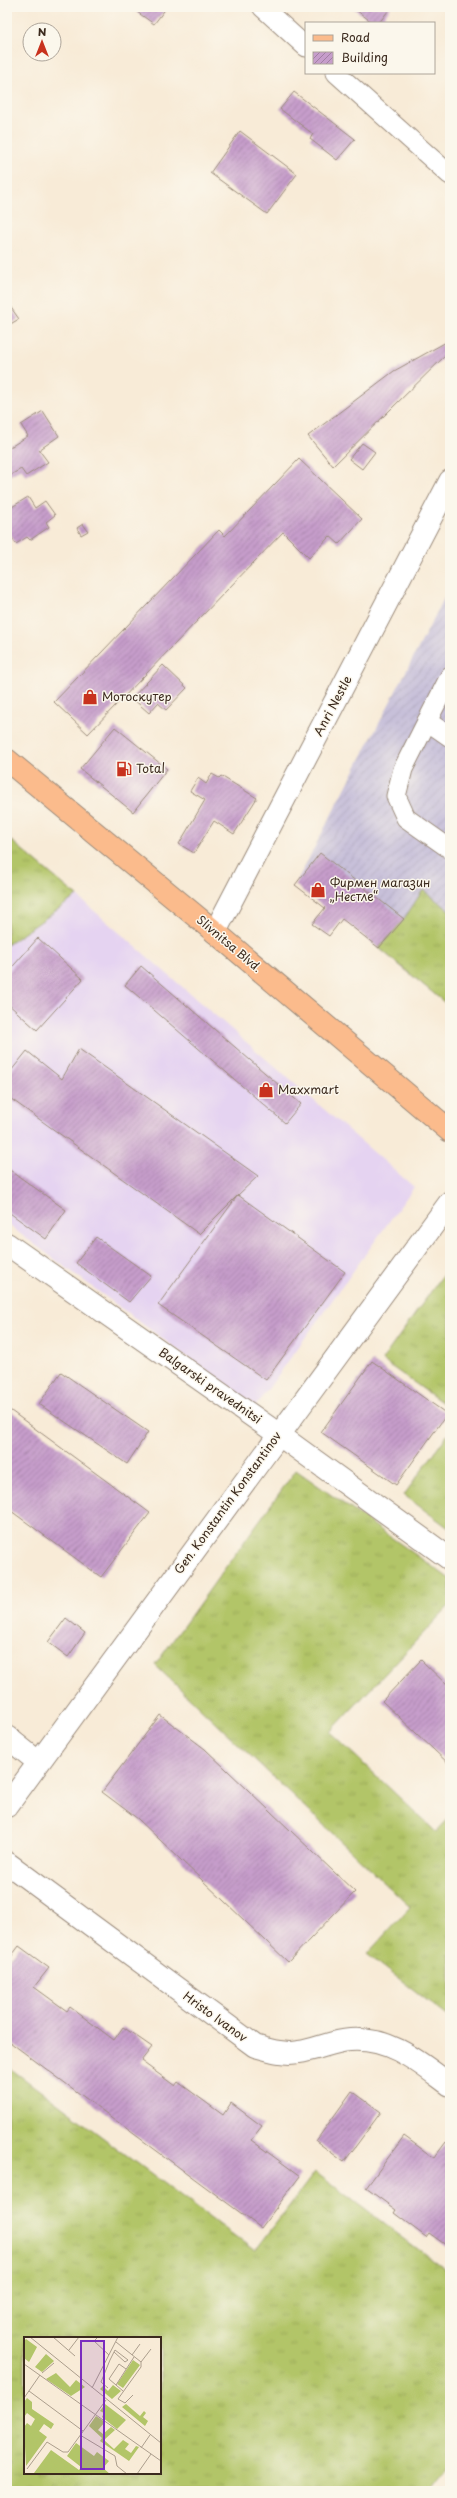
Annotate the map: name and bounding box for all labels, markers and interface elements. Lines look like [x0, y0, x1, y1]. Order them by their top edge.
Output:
north arrow [22, 22, 62, 62]
legend [305, 22, 435, 74]
text: N [38, 23, 47, 40]
text: Road [341, 28, 370, 46]
text: Building [341, 48, 388, 66]
street label: Anri Nestle [309, 672, 356, 739]
place label: Мотоскутер [102, 687, 172, 705]
shop icon: Мотоскутер [81, 688, 99, 706]
place label: Total [136, 759, 165, 777]
fuel station icon: Total [115, 760, 133, 778]
place label: Фирмен магазин „Нестле“ [330, 873, 430, 905]
shop icon: Фирмен магазин „Нестле“ [309, 881, 327, 899]
street label: Slivnitsa Blvd. [193, 911, 266, 976]
place label: Maxxmart [278, 1080, 339, 1098]
shop icon: Maxxmart [257, 1081, 275, 1099]
street label: Balgarski pravednitsi [155, 1343, 266, 1428]
street label: Gen. Konstantin Konstantinov [169, 1427, 285, 1577]
street label: Hristo Ivanov [180, 1987, 252, 2046]
inset map [24, 2337, 161, 2474]

